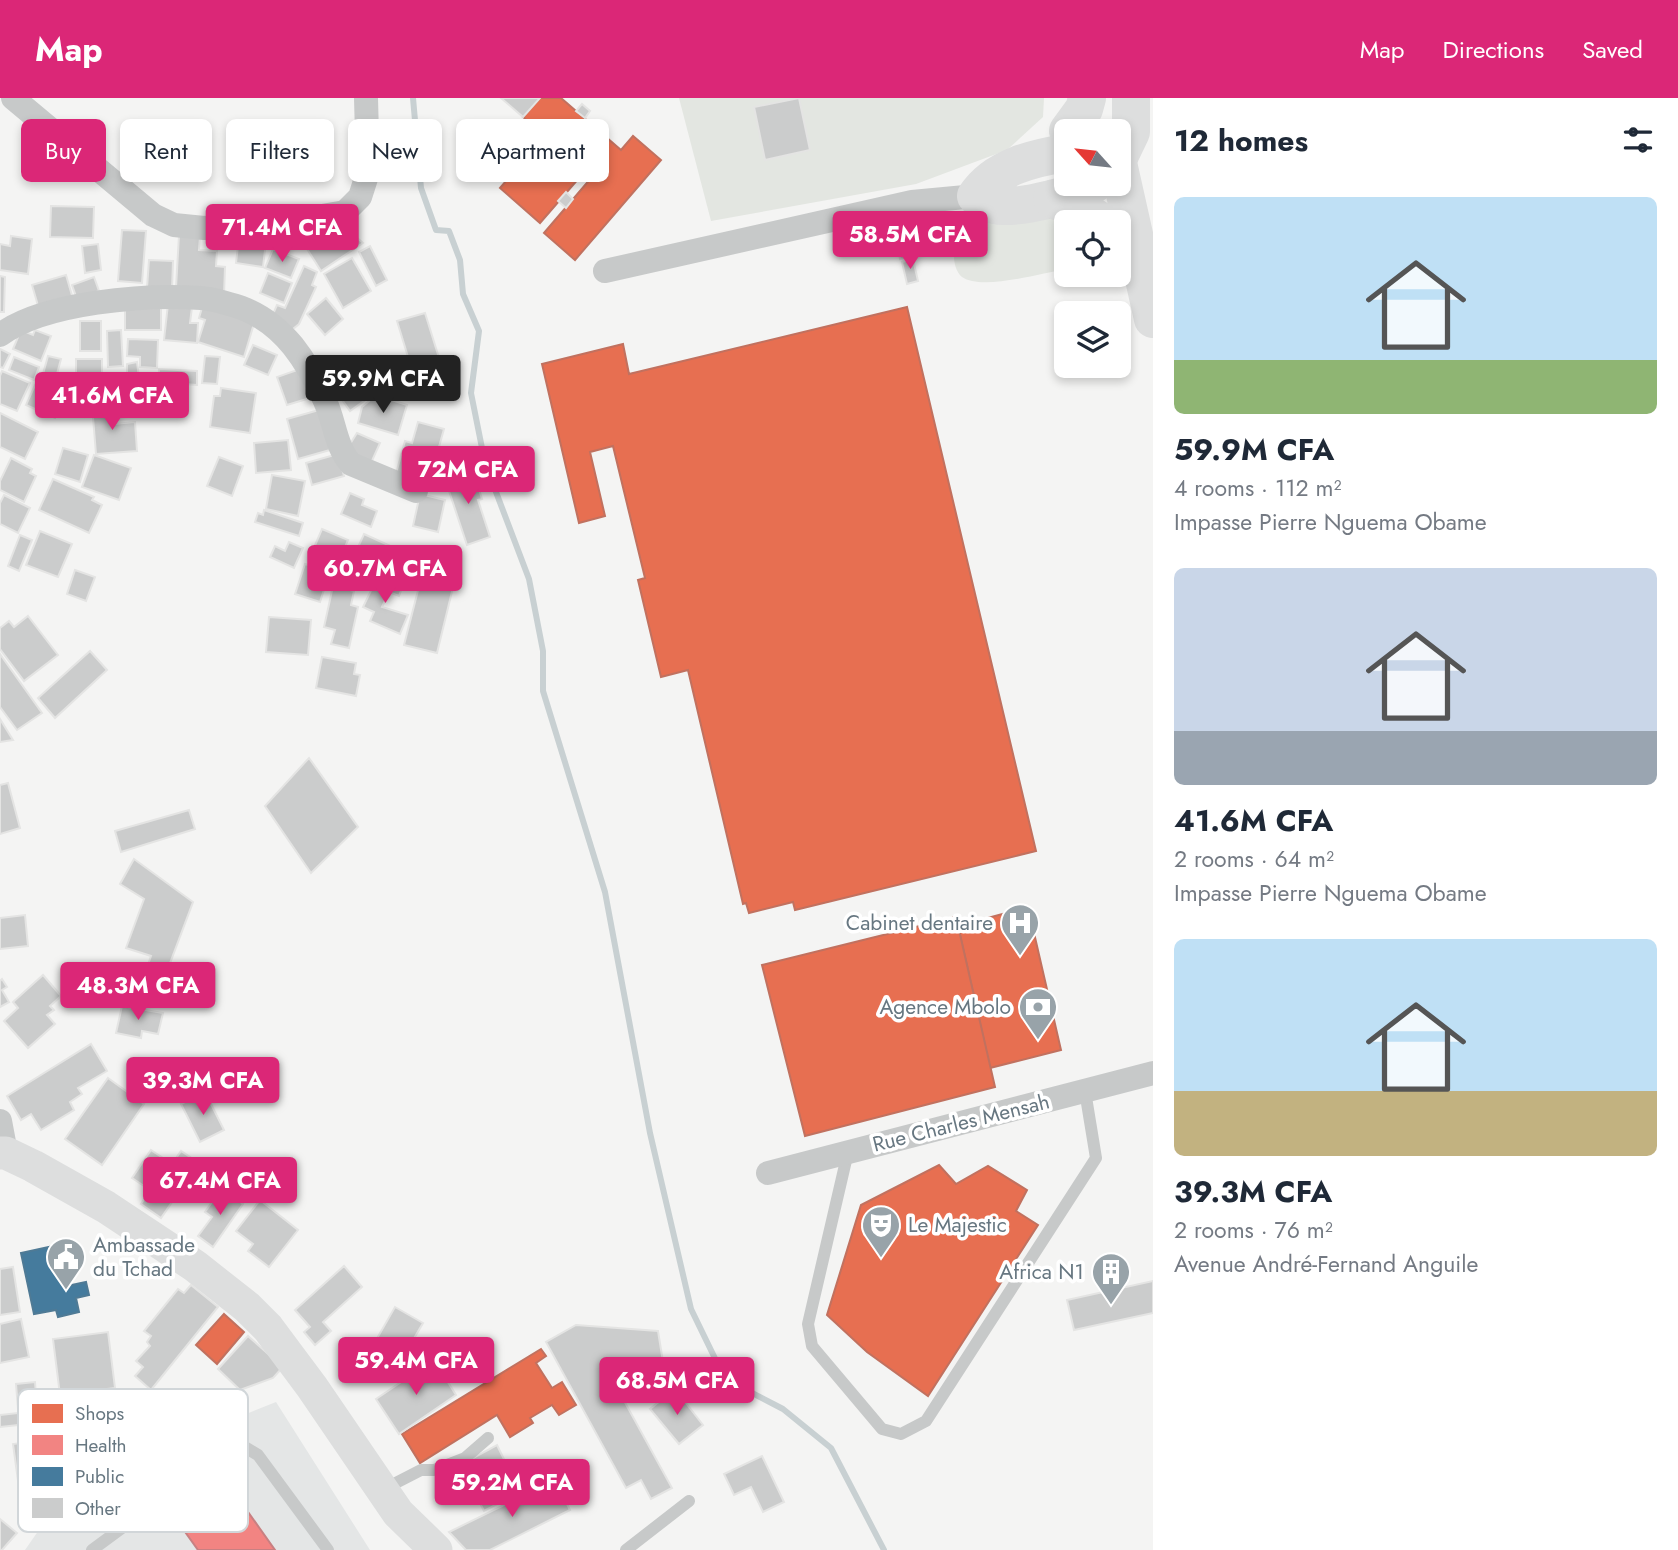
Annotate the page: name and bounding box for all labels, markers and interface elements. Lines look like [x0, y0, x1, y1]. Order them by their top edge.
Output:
text: Map [35, 26, 103, 73]
text: Map [1360, 32, 1405, 67]
text: Directions [1443, 32, 1544, 67]
text: Saved [1582, 32, 1643, 67]
chip: Buy [21, 119, 106, 182]
chip: Rent [120, 119, 212, 182]
chip: Filters [226, 119, 334, 182]
chip: New [348, 119, 442, 182]
chip: Apartment [456, 119, 609, 182]
north arrow [1054, 119, 1130, 196]
map controls [1054, 119, 1131, 378]
text: 12 homes [1174, 119, 1308, 162]
icon: filters [1619, 121, 1657, 159]
pin: 71.4M CFA [202, 204, 362, 264]
text: 71.4M CFA [222, 210, 342, 244]
button: locate [1054, 210, 1131, 287]
pin: 58.5M CFA [830, 212, 990, 271]
text: 58.5M CFA [849, 217, 971, 251]
icon: home [1353, 242, 1479, 368]
button: layers [1054, 301, 1131, 378]
pin: 59.9M CFA [303, 356, 463, 415]
text: 59.9M CFA [322, 361, 444, 395]
pin: 41.6M CFA [32, 372, 192, 432]
text: 41.6M CFA [51, 378, 173, 412]
text: 59.9M CFA [1174, 428, 1334, 471]
pin: 72M CFA [403, 446, 533, 506]
text: 72M CFA [418, 452, 518, 486]
text: 4 rooms · 112 m² [1174, 471, 1341, 505]
text: Impasse Pierre Nguema Obame [1174, 505, 1487, 539]
pin: 60.7M CFA [305, 546, 465, 605]
text: 60.7M CFA [323, 551, 447, 585]
icon: home [1353, 613, 1479, 739]
text: 41.6M CFA [1174, 799, 1333, 842]
text: 2 rooms · 64 m² [1174, 842, 1334, 876]
text: Impasse Pierre Nguema Obame [1174, 876, 1487, 910]
hospital icon: Cabinet dentaire [999, 902, 1041, 957]
place label: Cabinet dentaire [846, 908, 993, 938]
pin: 48.3M CFA [58, 962, 218, 1022]
text: 48.3M CFA [76, 968, 200, 1002]
icon: home [1353, 984, 1479, 1110]
bank icon: Agence Mbolo [1017, 986, 1059, 1041]
place label: Agence Mbolo [879, 992, 1011, 1022]
pin: 39.3M CFA [123, 1058, 283, 1117]
text: 39.3M CFA [142, 1063, 264, 1097]
street label: Rue Charles Mensah [869, 1086, 1053, 1160]
pin: 67.4M CFA [140, 1158, 300, 1217]
text: 67.4M CFA [159, 1163, 281, 1197]
text: 39.3M CFA [1174, 1170, 1332, 1213]
theatre icon: Le Majestic [860, 1204, 902, 1259]
place label: Le Majestic [908, 1210, 1007, 1240]
text: 2 rooms · 76 m² [1174, 1213, 1333, 1247]
place label: Ambassade du Tchad [93, 1230, 195, 1284]
public building icon: Ambassade du Tchad [45, 1236, 87, 1291]
text: Avenue André-Fernand Anguile [1174, 1247, 1478, 1281]
building icon: Africa N1 [1090, 1251, 1132, 1306]
place label: Africa N1 [999, 1257, 1084, 1287]
pin: 59.4M CFA [336, 1338, 496, 1397]
text: 59.4M CFA [354, 1343, 478, 1377]
pin: 68.5M CFA [597, 1358, 757, 1417]
text: 68.5M CFA [615, 1363, 739, 1397]
legend [18, 1389, 248, 1532]
text: Shops [75, 1400, 125, 1427]
text: Health [75, 1432, 126, 1459]
pin: 59.2M CFA [432, 1460, 592, 1519]
text: Public [75, 1463, 124, 1490]
text: 59.2M CFA [451, 1465, 573, 1499]
text: Other [75, 1495, 121, 1522]

